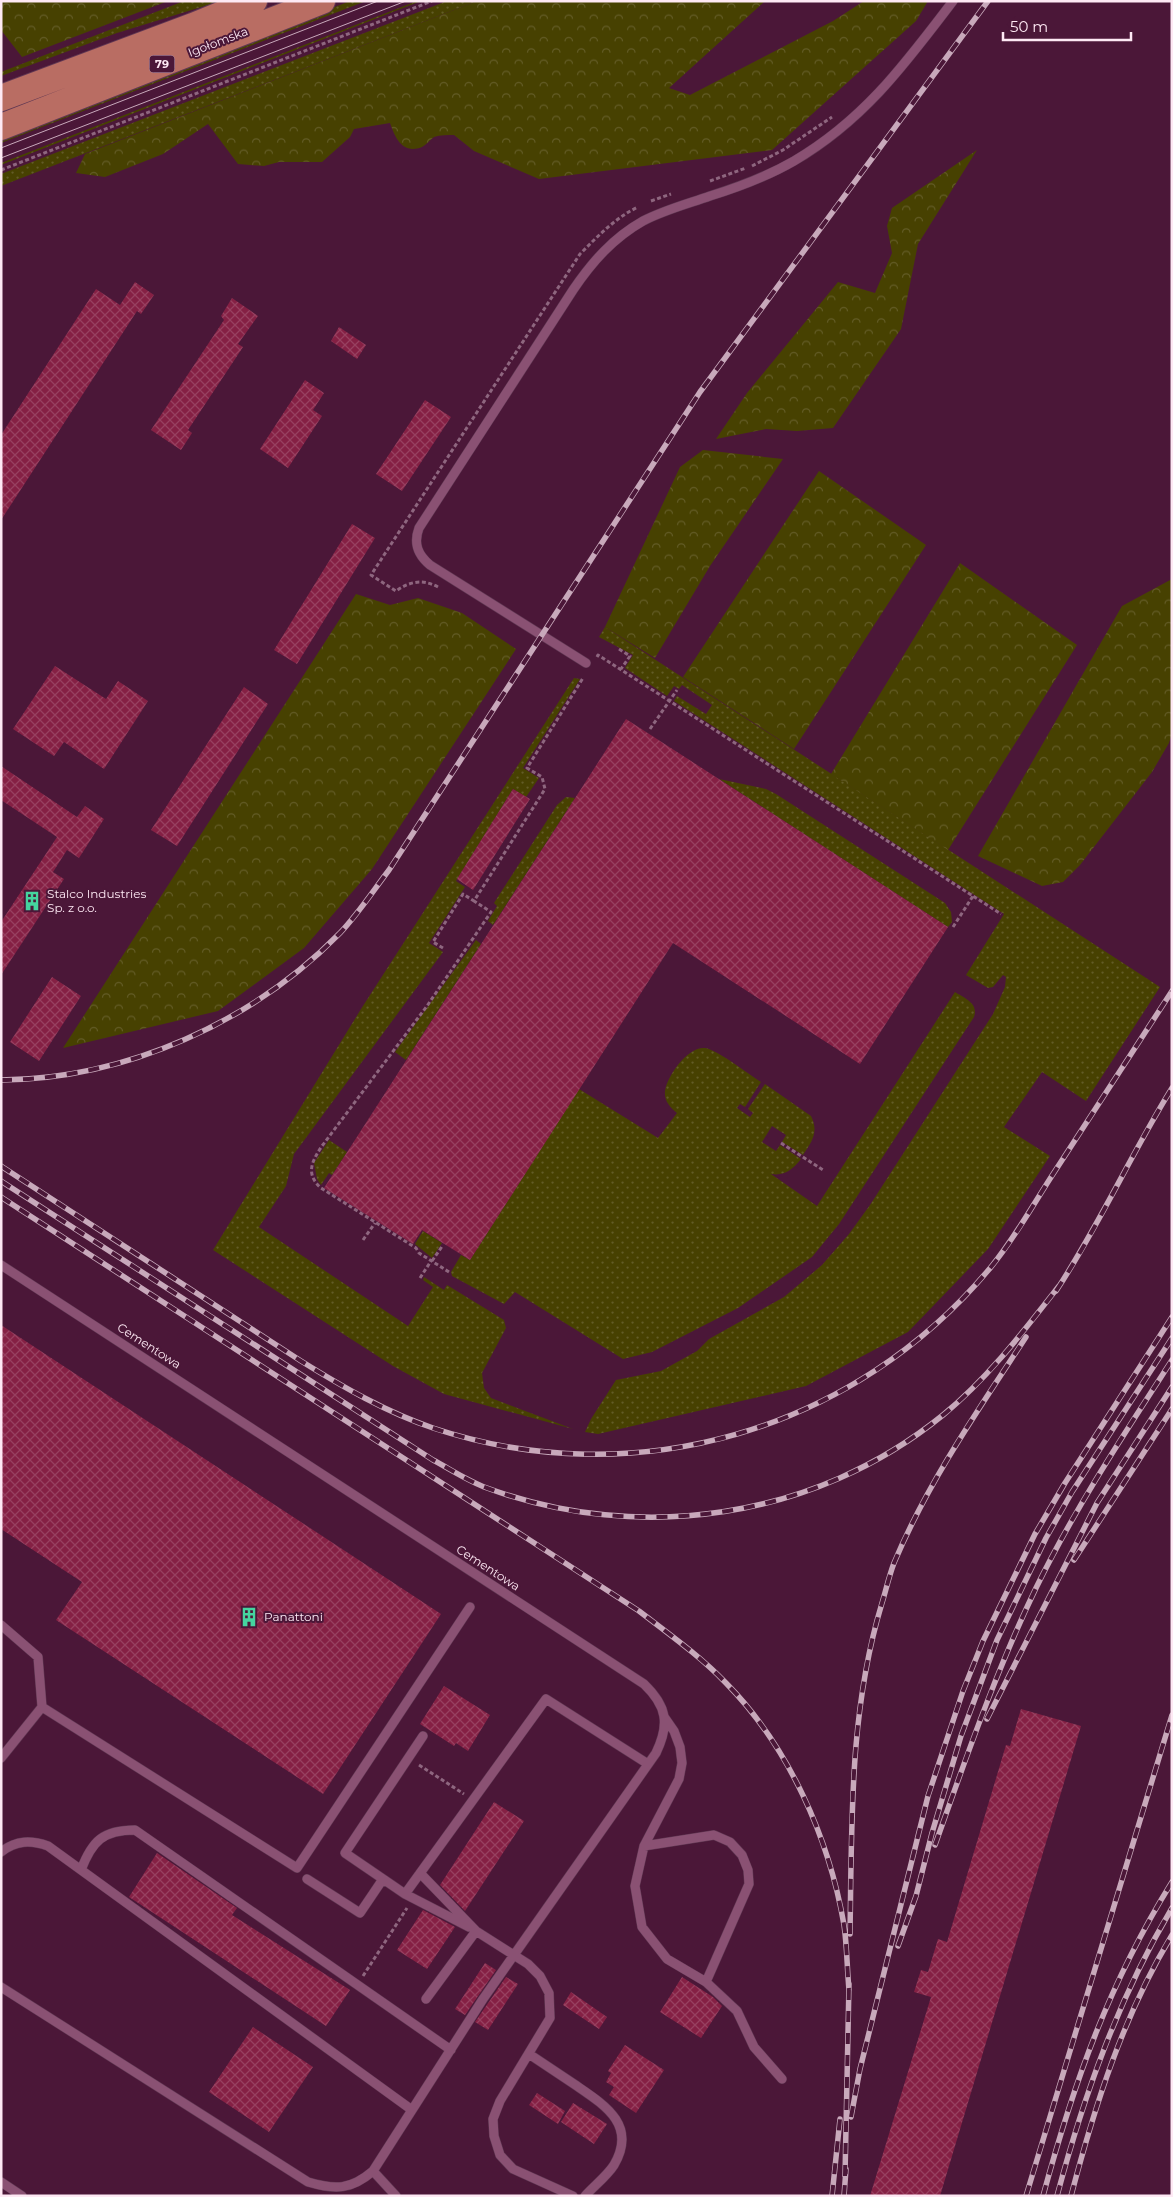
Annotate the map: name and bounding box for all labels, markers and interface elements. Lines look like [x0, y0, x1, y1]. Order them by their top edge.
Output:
scale bar [1003, 10, 1130, 42]
text: 50 m [1010, 17, 1048, 36]
street label: Igołomska [186, 23, 250, 60]
road number: 79 [150, 56, 174, 72]
place label: Stalco Industries Sp. z o.o. [47, 886, 146, 915]
building icon: Stalco Industries Sp. z o.o. [21, 890, 43, 912]
street label: Cementowa [115, 1319, 184, 1372]
street label: Cementowa [454, 1541, 523, 1594]
building icon: Panattoni [238, 1606, 260, 1628]
place label: Panattoni [264, 1609, 323, 1624]

